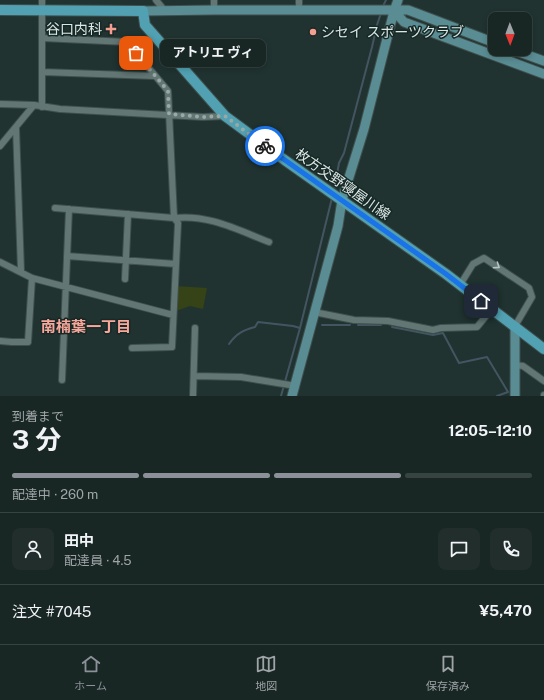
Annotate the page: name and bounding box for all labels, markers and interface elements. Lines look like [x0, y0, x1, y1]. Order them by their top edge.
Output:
north arrow [488, 12, 532, 56]
map controls [488, 12, 532, 56]
place label: 谷口内科 [46, 21, 102, 37]
marker: 谷口内科 [105, 23, 117, 35]
place label: シセイ スポーツクラブ [321, 24, 464, 40]
marker: シセイ スポーツクラブ [308, 27, 318, 37]
pin [119, 36, 153, 70]
callout: アトリエ ヴィ [160, 39, 266, 67]
icon: bag [125, 42, 147, 64]
text: アトリエ ヴィ [173, 45, 253, 60]
courier [245, 126, 285, 166]
icon: bike [254, 135, 276, 157]
street label: 枚方交野寝屋川線 [293, 145, 393, 223]
one-way arrow [492, 261, 499, 268]
pin [464, 284, 498, 318]
icon: home [470, 290, 492, 312]
district label: 南楠葉一丁目 [41, 318, 131, 335]
text: 到着まで [12, 409, 64, 424]
text: 12:05–12:10 [448, 422, 532, 439]
text: 3 分 [12, 424, 61, 455]
text: 配達中 · 260 m [12, 487, 98, 502]
button: person [12, 528, 54, 570]
button: chat [438, 528, 480, 570]
button: phone [490, 528, 532, 570]
text: 田中 [64, 532, 94, 549]
text: 配達員 · 4.5 [64, 553, 132, 568]
text: ¥5,470 [479, 602, 532, 619]
text: 注文 #7045 [12, 603, 91, 620]
tab: ホーム [74, 653, 107, 693]
tab: 地図 [255, 653, 277, 693]
tab: 保存済み [426, 653, 470, 693]

